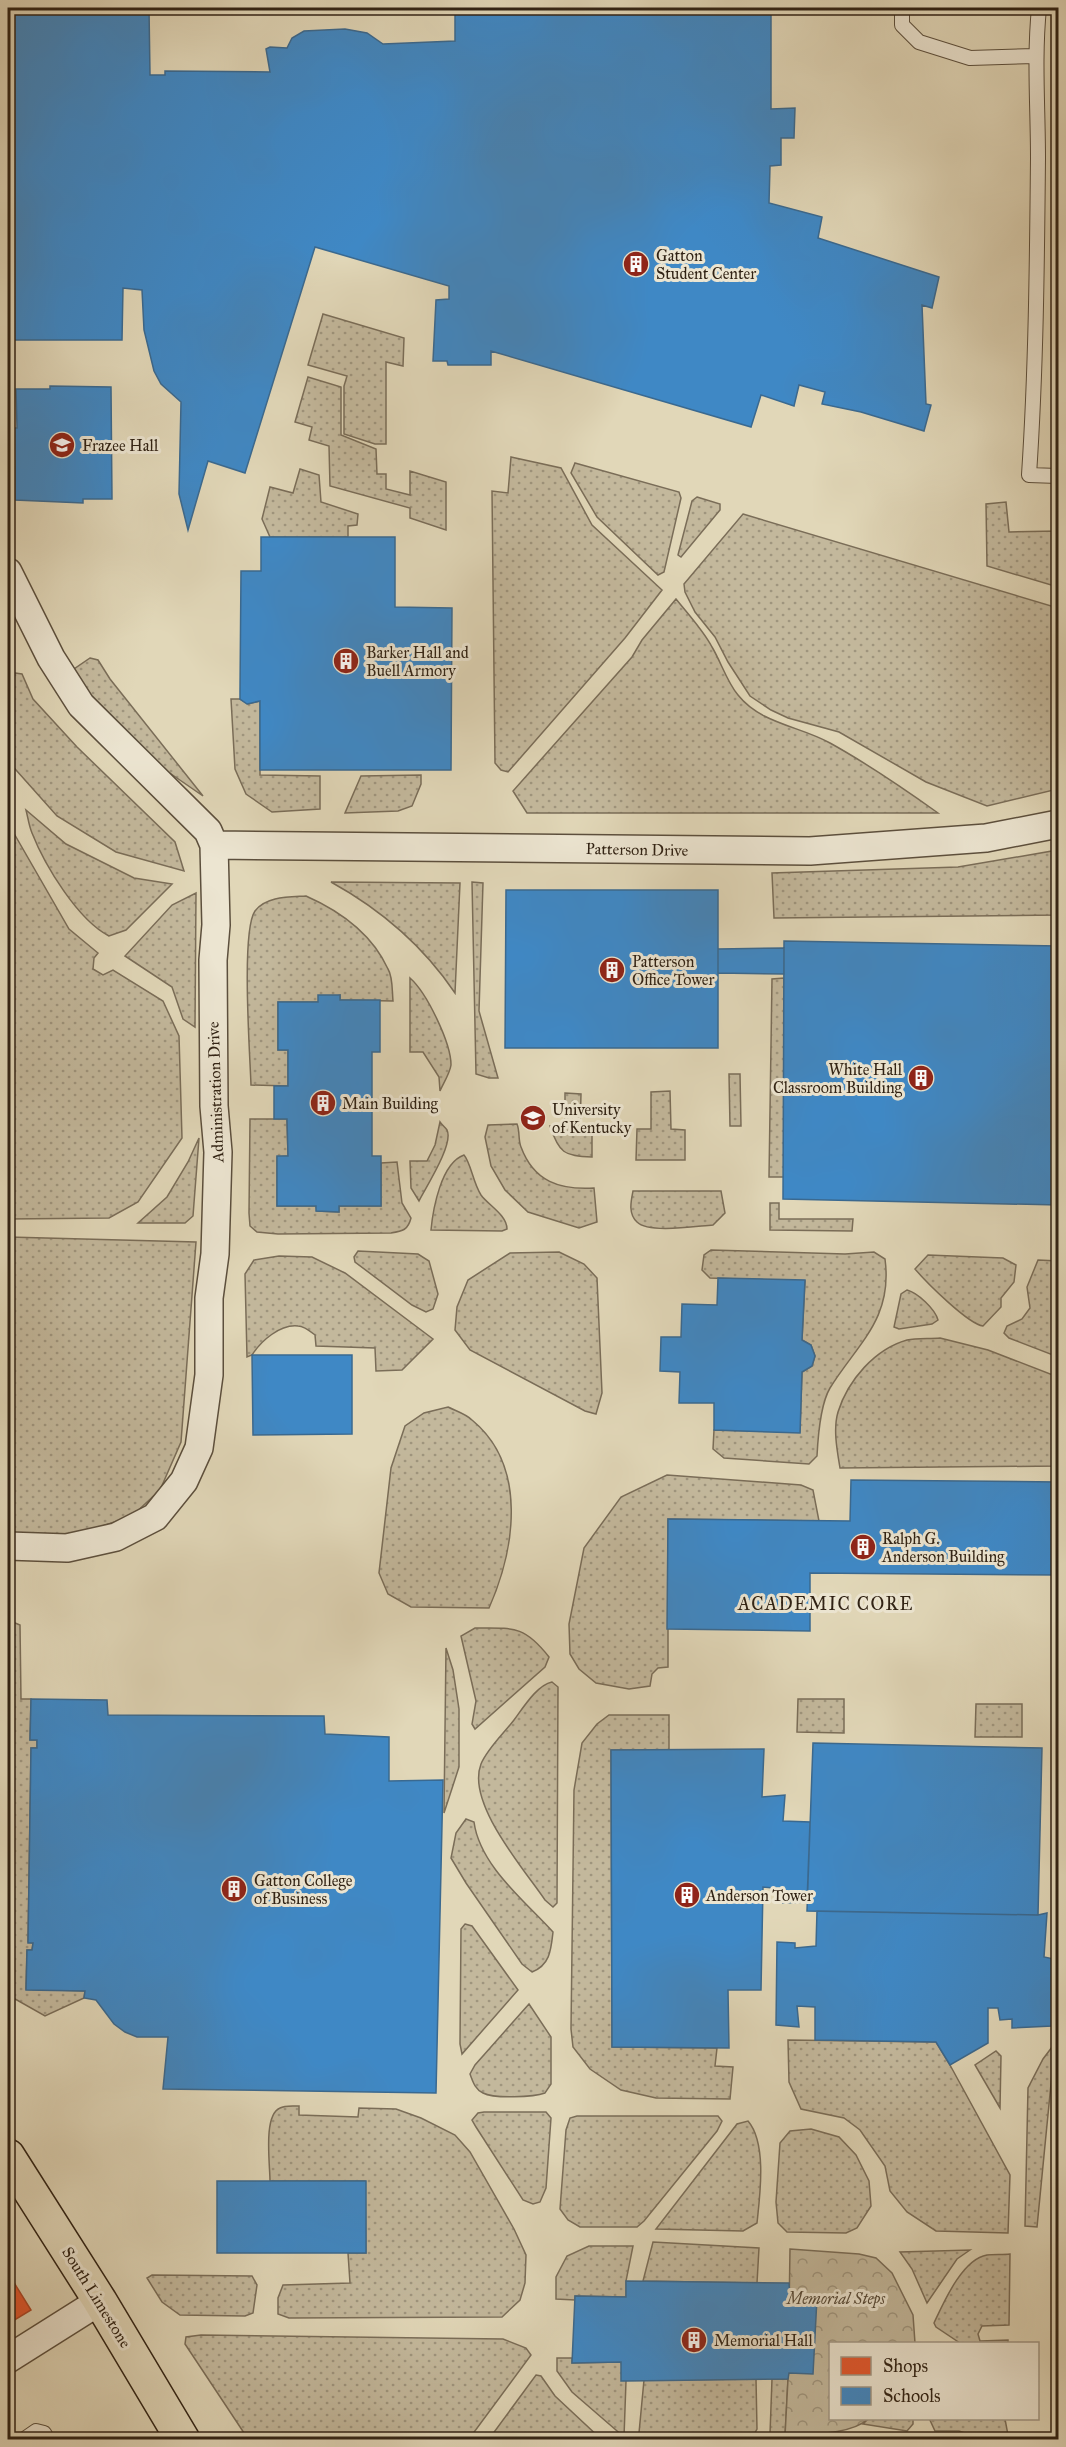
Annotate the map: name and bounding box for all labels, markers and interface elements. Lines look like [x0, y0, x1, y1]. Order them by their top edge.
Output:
place label: Gatton Student Center [656, 246, 756, 283]
building icon: Gatton Student Center [621, 249, 651, 279]
school or university icon: Frazee Hall [47, 430, 77, 460]
place label: Frazee Hall [82, 436, 159, 455]
place label: Barker Hall and Buell Armory [366, 643, 469, 680]
building icon: Barker Hall and Buell Armory [331, 646, 361, 676]
street label: Patterson Drive [585, 839, 689, 860]
place label: Patterson Office Tower [632, 952, 714, 989]
building icon: Patterson Office Tower [597, 955, 627, 985]
street label: Administration Drive [204, 1021, 227, 1164]
place label: White Hall Classroom Building [773, 1060, 903, 1098]
building icon: White Hall Classroom Building [906, 1063, 936, 1093]
building icon: Main Building [308, 1088, 338, 1118]
place label: Main Building [342, 1094, 439, 1114]
place label: University of Kentucky [552, 1100, 632, 1137]
school or university icon: University of Kentucky [518, 1103, 548, 1133]
place label: Ralph G. Anderson Building [881, 1529, 1005, 1567]
building icon: Ralph G. Anderson Building [848, 1532, 878, 1562]
district label: ACADEMIC CORE [737, 1593, 914, 1615]
place label: Gatton College of Business [254, 1871, 353, 1908]
building icon: Gatton College of Business [219, 1874, 249, 1904]
building icon: Anderson Tower [672, 1880, 702, 1910]
place label: Anderson Tower [705, 1886, 813, 1905]
street label: South Limestone [58, 2243, 135, 2351]
park label: Memorial Steps [785, 2289, 886, 2309]
building icon: Memorial Hall [679, 2325, 709, 2355]
place label: Memorial Hall [714, 2331, 813, 2350]
legend [829, 2342, 1039, 2420]
text: Shops [883, 2355, 928, 2377]
text: Schools [883, 2385, 941, 2407]

